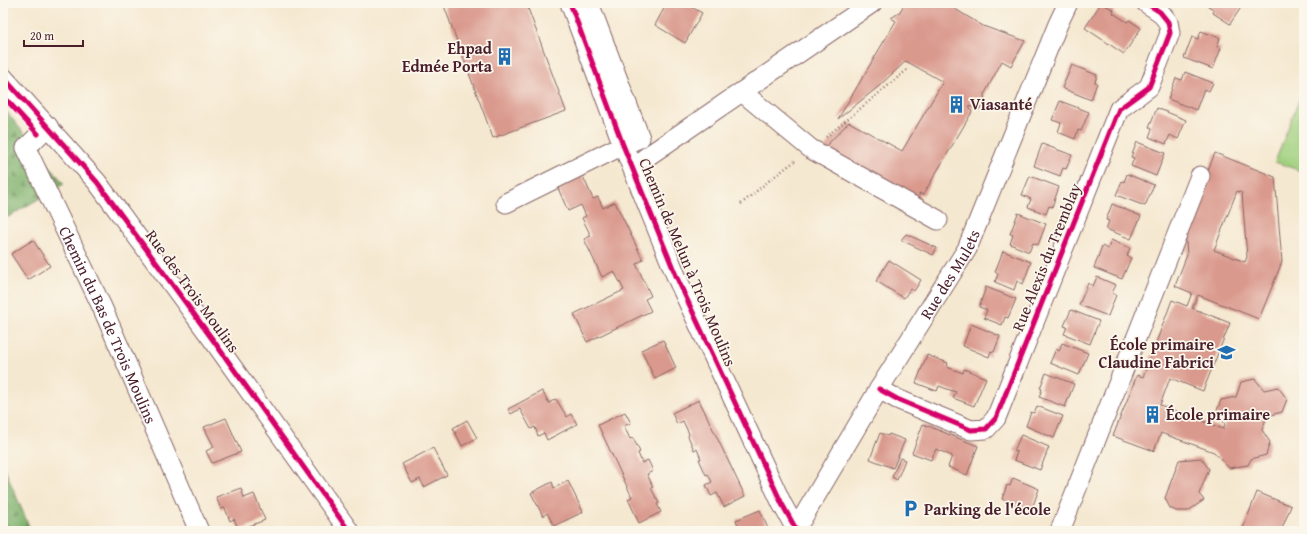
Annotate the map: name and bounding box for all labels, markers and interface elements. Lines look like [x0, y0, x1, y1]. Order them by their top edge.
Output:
scale bar [24, 22, 83, 48]
text: 20 m [30, 27, 54, 44]
place label: Ehpad Edmée Porta [402, 36, 493, 78]
building icon: Ehpad Edmée Porta [495, 47, 515, 67]
place label: Viasanté [970, 92, 1032, 116]
building icon: Viasanté [947, 94, 967, 114]
street label: Chemin de Melun à Trois Moulins [633, 154, 743, 370]
street label: Rue Alexis du Tremblay [1005, 179, 1087, 335]
street label: Chemin du Bas de Trois Moulins [53, 222, 163, 427]
street label: Rue des Trois Moulins [140, 225, 246, 357]
street label: Rue des Mulets [914, 226, 986, 324]
place label: École primaire Claudine Fabrici [1098, 332, 1214, 374]
school or university icon: École primaire Claudine Fabrici [1217, 343, 1237, 363]
place label: École primaire [1166, 402, 1270, 426]
building icon: École primaire [1143, 404, 1163, 424]
place label: Parking de l'école [924, 497, 1051, 521]
parking icon: Parking de l'école [901, 499, 921, 519]

